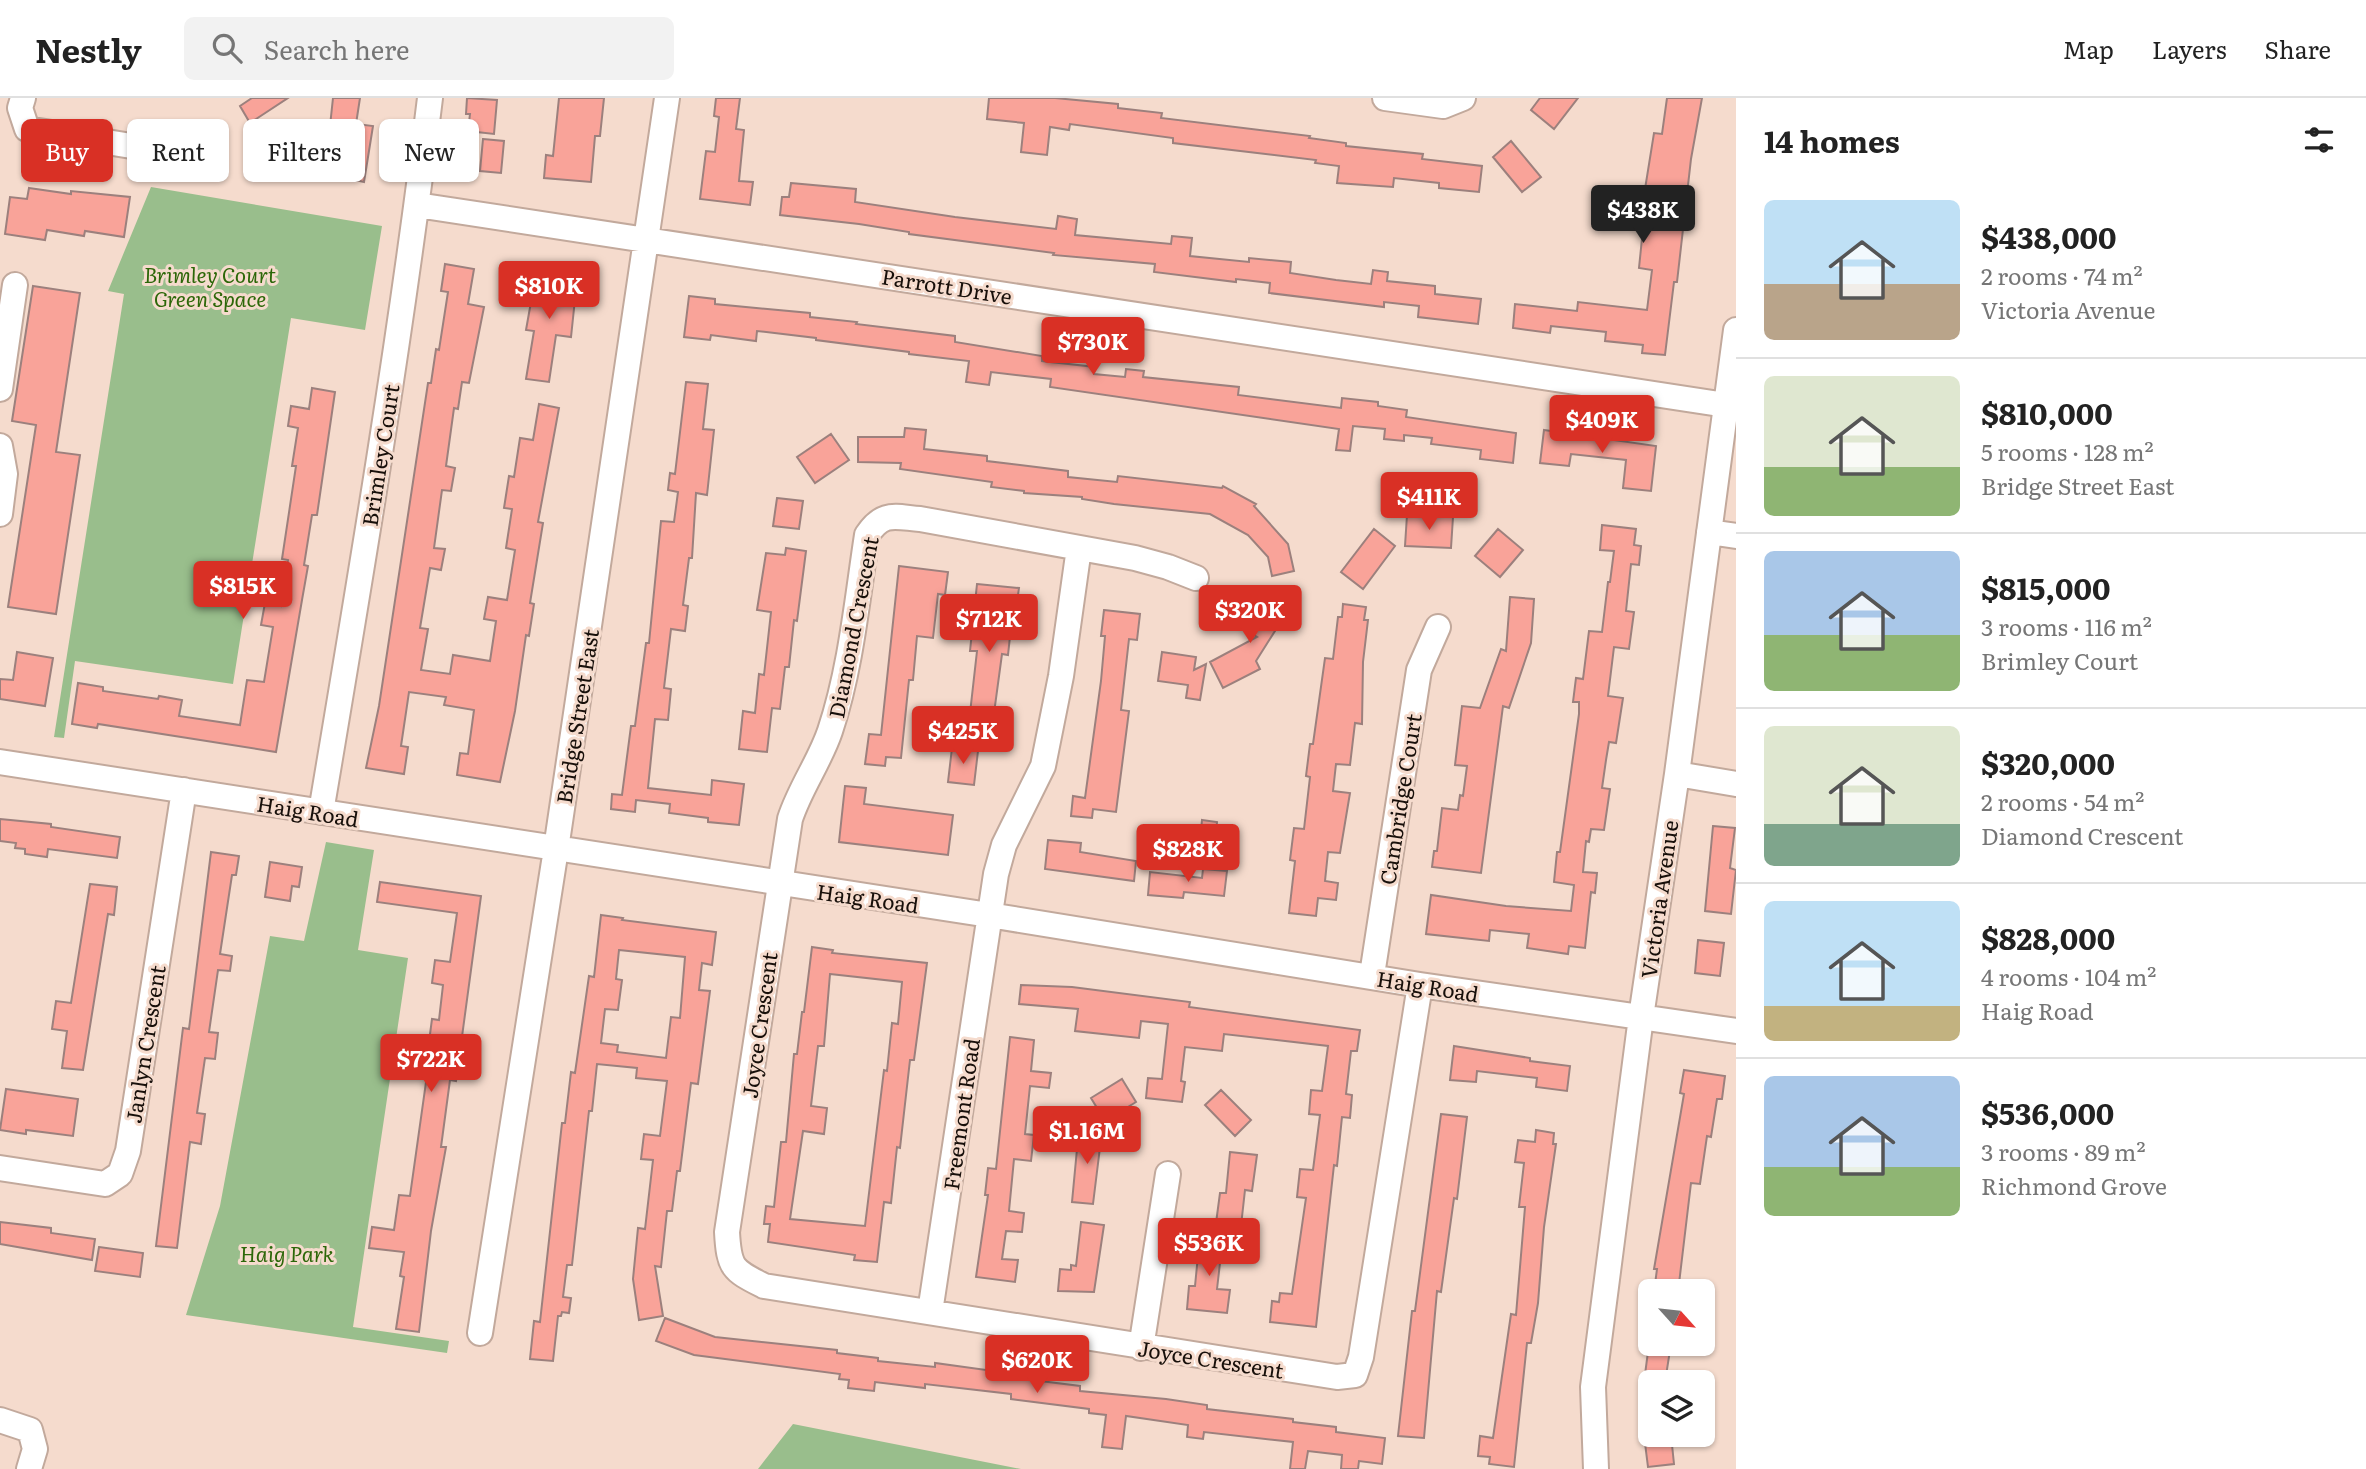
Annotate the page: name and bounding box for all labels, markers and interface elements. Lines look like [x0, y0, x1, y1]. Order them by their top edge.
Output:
search box [184, 17, 674, 80]
text: Nestly [35, 24, 142, 73]
icon: search [208, 29, 246, 67]
text: Search here [264, 29, 410, 68]
text: Map [2063, 31, 2114, 66]
text: Layers [2152, 31, 2226, 66]
text: Share [2264, 31, 2331, 66]
text: 14 homes [1764, 118, 1900, 162]
chip: Buy [21, 119, 113, 182]
chip: Rent [127, 119, 229, 182]
chip: Filters [243, 119, 365, 182]
chip: New [379, 119, 479, 182]
icon: filters [2300, 121, 2338, 159]
pin: $438K [1594, 186, 1692, 245]
text: $438K [1607, 191, 1679, 225]
text: $438,000 [1981, 214, 2117, 258]
icon: home [1820, 228, 1904, 312]
park label: Brimley Court Green Space [144, 258, 277, 313]
text: 2 rooms · 74 m² [1981, 258, 2143, 292]
street label: Parrott Drive [880, 259, 1015, 311]
pin: $810K [500, 262, 598, 321]
text: $810K [515, 267, 583, 301]
text: Victoria Avenue [1981, 292, 2156, 326]
pin: $730K [1044, 317, 1142, 377]
text: $730K [1057, 323, 1129, 357]
street label: Brimley Court [352, 381, 406, 528]
text: $810,000 [1981, 390, 2113, 434]
pin: $409K [1553, 396, 1651, 455]
text: $409K [1565, 401, 1639, 435]
icon: home [1820, 404, 1904, 488]
text: 5 rooms · 128 m² [1981, 434, 2154, 468]
text: Bridge Street East [1981, 468, 2174, 502]
pin: $411K [1380, 472, 1478, 532]
text: $411K [1397, 478, 1461, 512]
street label: Diamond Crescent [819, 533, 885, 721]
pin: $815K [194, 561, 292, 621]
text: $815,000 [1981, 565, 2110, 609]
text: $815K [209, 567, 277, 601]
icon: home [1820, 579, 1904, 663]
pin: $320K [1201, 586, 1299, 645]
text: $320K [1215, 591, 1285, 625]
pin: $712K [940, 594, 1038, 654]
text: $712K [956, 600, 1022, 634]
text: 3 rooms · 116 m² [1981, 609, 2152, 643]
street label: Bridge Street East [547, 626, 605, 806]
text: Brimley Court [1981, 643, 2138, 677]
pin: $425K [914, 706, 1012, 766]
street label: Cambridge Court [1370, 711, 1428, 887]
text: $425K [928, 712, 998, 746]
text: $320,000 [1981, 740, 2115, 784]
icon: home [1820, 754, 1904, 838]
text: 2 rooms · 54 m² [1981, 784, 2144, 818]
street label: Haig Road [255, 787, 361, 833]
street label: Victoria Avenue [1632, 818, 1684, 980]
text: Diamond Crescent [1981, 818, 2183, 852]
pin: $828K [1139, 824, 1237, 884]
text: $828K [1153, 830, 1224, 864]
street label: Haig Road [815, 874, 921, 920]
text: $828,000 [1981, 915, 2115, 959]
icon: home [1820, 929, 1904, 1013]
street label: Joyce Crescent [732, 949, 784, 1100]
text: 4 rooms · 104 m² [1981, 959, 2156, 993]
street label: Janlyn Crescent [116, 962, 172, 1125]
street label: Haig Road [1375, 962, 1481, 1008]
text: Haig Road [1981, 993, 2094, 1027]
pin: $722K [382, 1034, 480, 1094]
street label: Freemont Road [934, 1036, 986, 1192]
text: $722K [396, 1040, 466, 1074]
text: $536,000 [1981, 1090, 2114, 1134]
icon: home [1820, 1104, 1904, 1188]
pin: $1.16M [1030, 1107, 1144, 1166]
text: $1.16M [1049, 1112, 1125, 1146]
text: 3 rooms · 89 m² [1981, 1134, 2146, 1168]
text: Richmond Grove [1981, 1168, 2167, 1202]
pin: $536K [1160, 1218, 1258, 1278]
text: $536K [1174, 1224, 1244, 1258]
park label: Haig Park [240, 1237, 335, 1268]
north arrow [1638, 1279, 1715, 1356]
map controls [1638, 1279, 1715, 1447]
street label: Joyce Crescent [1136, 1331, 1287, 1385]
pin: $620K [988, 1336, 1086, 1395]
text: $620K [1001, 1341, 1073, 1375]
button: layers [1638, 1370, 1715, 1447]

